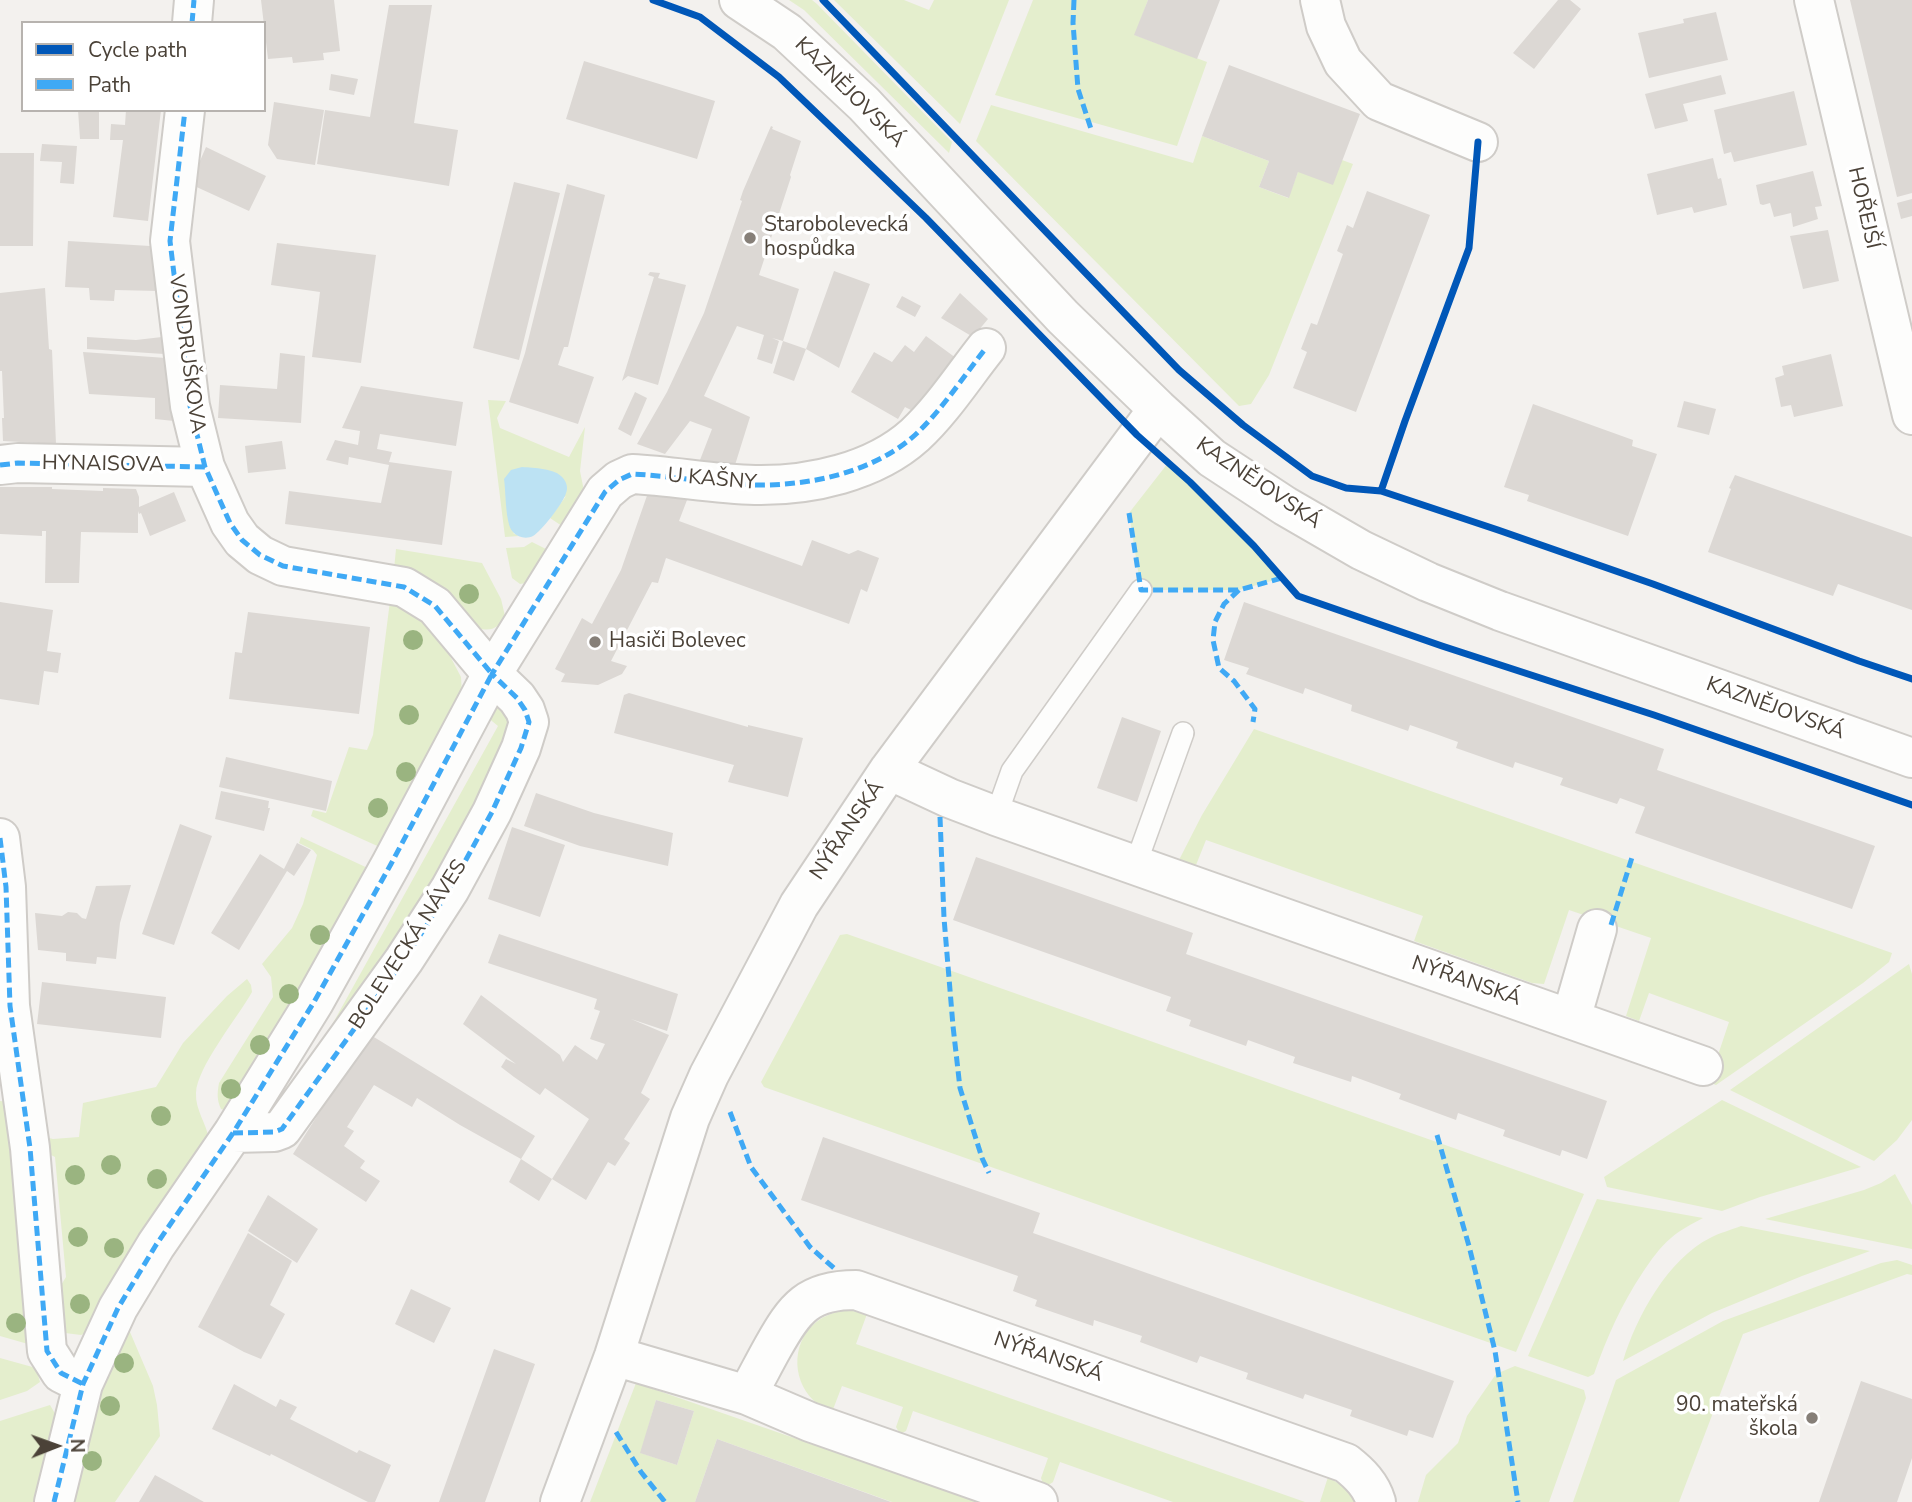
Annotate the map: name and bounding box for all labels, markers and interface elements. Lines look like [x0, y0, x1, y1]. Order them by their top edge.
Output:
legend [21, 21, 266, 112]
street label: KAZNĚJOVSKÁ [789, 33, 909, 153]
text: Cycle path [88, 36, 187, 64]
text: Path [88, 71, 131, 99]
street label: HOŘEJŠÍ [1841, 164, 1885, 252]
place label: Starobolevecká hospůdka [764, 213, 909, 263]
marker: Starobolevecká hospůdka [742, 230, 758, 246]
street label: VONDRUŠKOVA [162, 273, 210, 435]
street label: KAZNĚJOVSKÁ [1191, 433, 1325, 535]
street label: HYNAISOVA [42, 451, 164, 479]
street label: U KAŠNY [666, 464, 758, 496]
place label: Hasiči Bolevec [609, 629, 746, 655]
marker: Hasiči Bolevec [587, 634, 603, 650]
street label: KAZNĚJOVSKÁ [1702, 672, 1848, 746]
street label: NÝŘANSKÁ [806, 777, 890, 885]
street label: BOLEVECKÁ NÁVES [345, 856, 473, 1034]
street label: NÝŘANSKÁ [1408, 952, 1524, 1012]
street label: NÝŘANSKÁ [990, 1328, 1106, 1388]
place label: 90. mateřská škola [1676, 1393, 1798, 1443]
marker: 90. mateřská škola [1804, 1410, 1820, 1426]
north arrow [21, 1411, 91, 1481]
text: N [64, 1438, 90, 1453]

